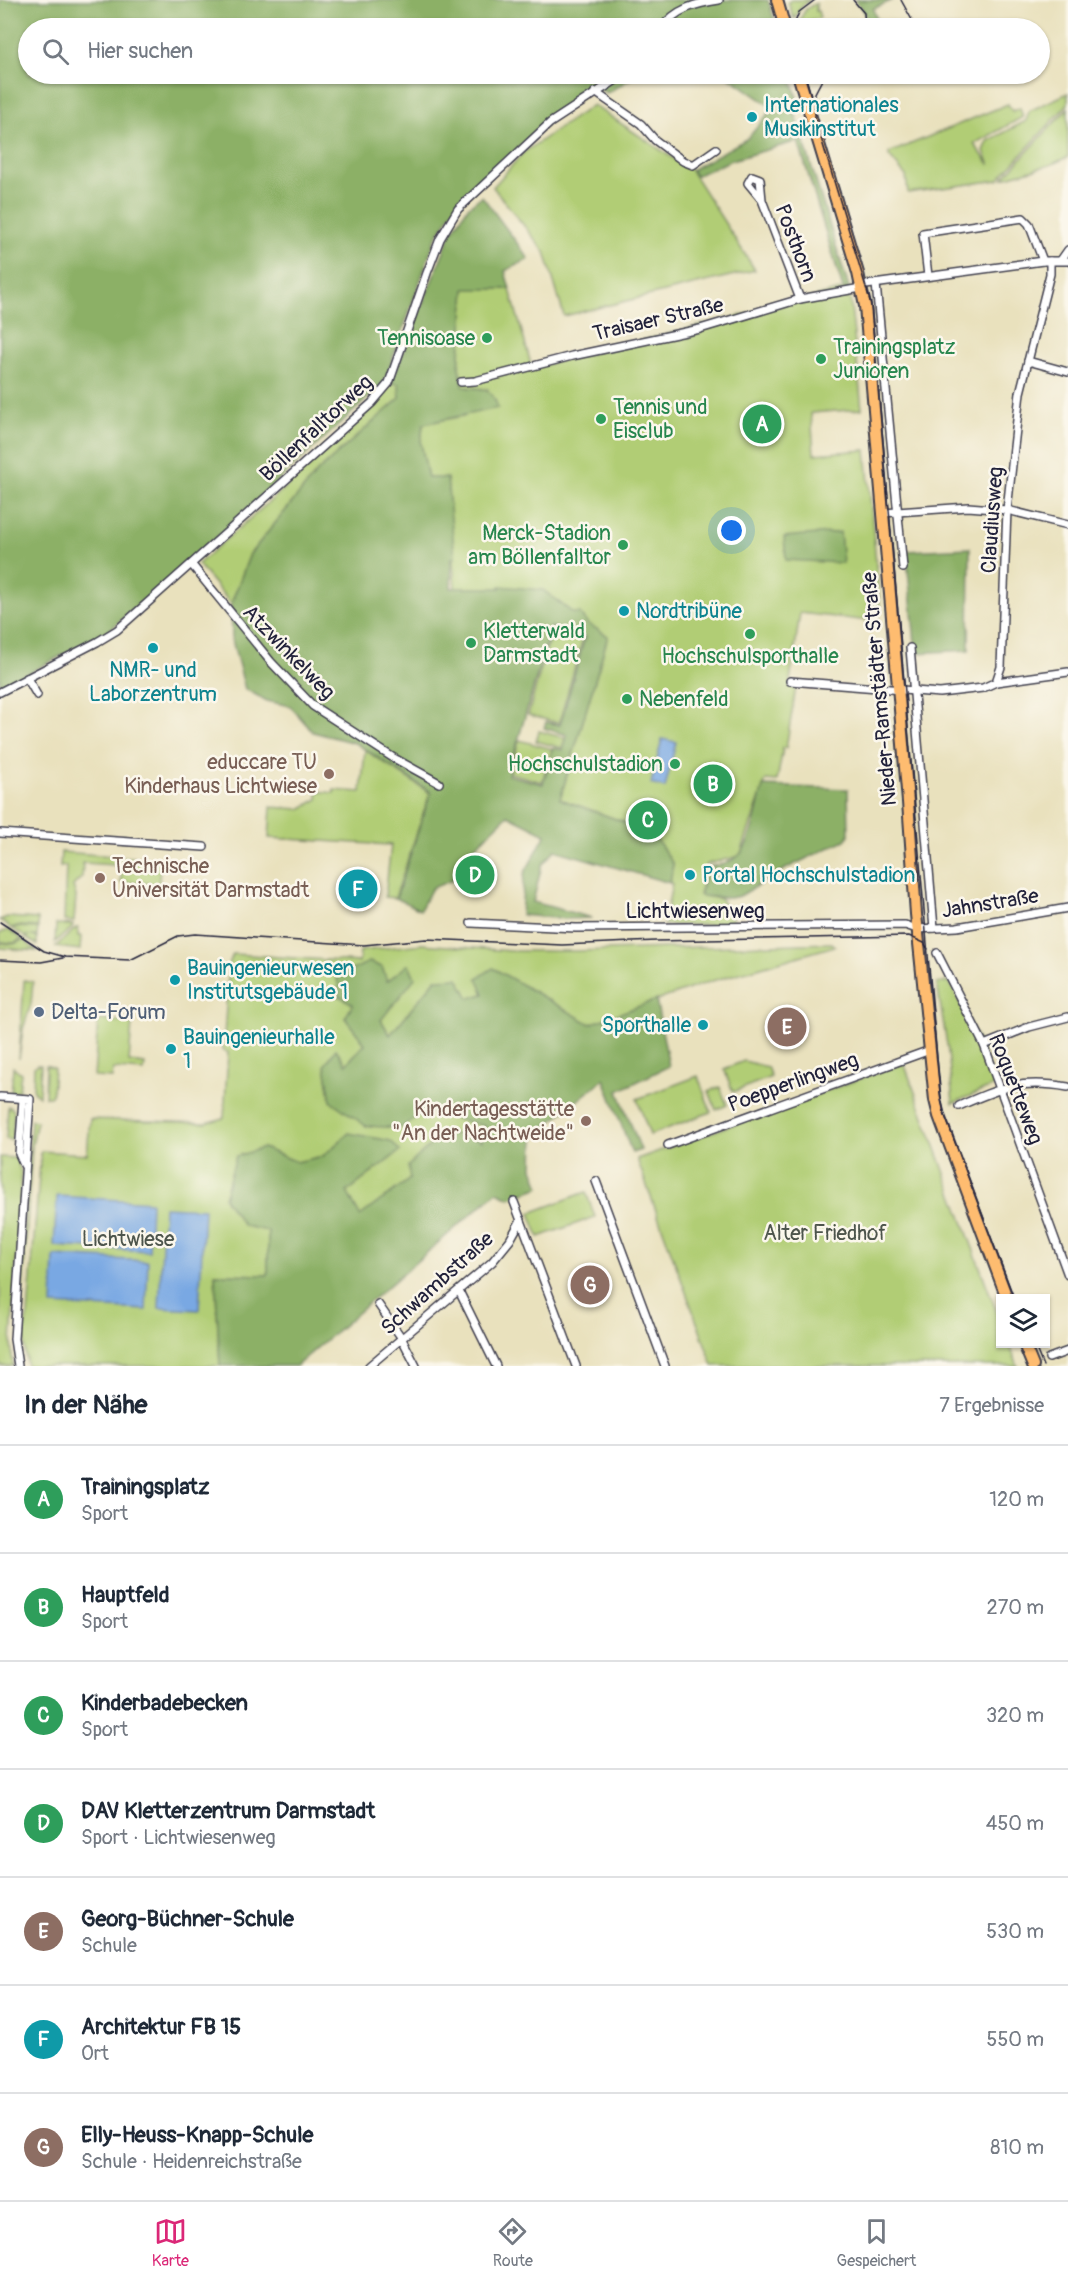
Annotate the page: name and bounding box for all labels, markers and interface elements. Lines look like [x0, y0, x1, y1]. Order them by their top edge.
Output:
search box [18, 18, 1050, 84]
icon: search [39, 35, 72, 68]
text: Hier suchen [87, 37, 193, 65]
place label: Internationales Musikinstitut [764, 92, 899, 143]
marker: Internationales Musikinstitut [745, 110, 759, 124]
street label: Posthorn [768, 200, 823, 286]
street label: Traisaer Straße [590, 291, 727, 348]
place label: Tennisoase [377, 325, 476, 352]
marker: Tennisoase [480, 331, 494, 345]
place label: Trainingsplatz Junioren [833, 334, 956, 385]
marker: Trainingsplatz Junioren [814, 352, 828, 366]
street label: Böllenfalltorweg [254, 369, 379, 488]
place label: Tennis und Eisclub [613, 394, 708, 445]
pin: A [742, 402, 782, 446]
marker: Tennis und Eisclub [594, 412, 608, 426]
street label: Claudiusweg [975, 466, 1010, 574]
your location [717, 516, 746, 545]
place label: Merck-Stadion am Böllenfalltor [468, 520, 612, 571]
marker: Merck-Stadion am Böllenfalltor [616, 538, 630, 552]
street label: Nieder-Ramstädter Straße [856, 570, 903, 807]
place label: Nordtribüne [636, 598, 743, 625]
street label: Atzwinkelweg [237, 599, 341, 706]
marker: Nordtribüne [617, 604, 631, 618]
place label: Kletterwald Darmstadt [483, 618, 585, 669]
marker: Hochschulsporthalle [743, 627, 757, 641]
marker: Kletterwald Darmstadt [464, 636, 478, 650]
marker: NMR- und Laborzentrum [146, 641, 160, 655]
place label: Hochschulsporthalle [661, 643, 839, 670]
place label: NMR- und Laborzentrum [89, 657, 217, 708]
place label: Nebenfeld [639, 686, 729, 713]
marker: Nebenfeld [620, 692, 634, 706]
place label: educcare TU Kinderhaus Lichtwiese [124, 749, 318, 800]
place label: Hochschulstadion [508, 751, 663, 778]
marker: Hochschulstadion [668, 757, 682, 771]
pin: B [694, 762, 732, 806]
marker: educcare TU Kinderhaus Lichtwiese [322, 767, 336, 781]
pin: C [628, 798, 668, 842]
pin: D [456, 852, 494, 898]
place label: Technische Universität Darmstadt [112, 853, 310, 904]
place label: Portal Hochschulstadion [702, 862, 915, 889]
pin: F [338, 866, 378, 912]
marker: Portal Hochschulstadion [683, 868, 697, 882]
marker: Technische Universität Darmstadt [93, 871, 107, 885]
street label: Jahnstraße [940, 882, 1041, 924]
street label: Lichtwiesenweg [625, 898, 765, 925]
place label: Bauingenieurwesen Institutsgebäude 1 [187, 955, 354, 1006]
marker: Bauingenieurwesen Institutsgebäude 1 [168, 973, 182, 987]
place label: Delta-Forum [51, 999, 166, 1026]
pin: E [768, 1004, 806, 1050]
marker: Delta-Forum [32, 1005, 46, 1019]
place label: Sporthalle [602, 1012, 692, 1039]
marker: Sporthalle [696, 1018, 710, 1032]
place label: Bauingenieurhalle 1 [183, 1024, 335, 1075]
street label: Roquetteweg [982, 1030, 1049, 1148]
marker: Bauingenieurhalle 1 [164, 1042, 178, 1056]
street label: Poepperlingweg [724, 1046, 862, 1119]
place label: Kindertagesstätte "An der Nachtweide" [392, 1096, 575, 1147]
marker: Kindertagesstätte "An der Nachtweide" [579, 1114, 593, 1128]
park label: Alter Friedhof [763, 1220, 887, 1247]
street label: Schwambstraße [375, 1225, 500, 1341]
park label: Lichtwiese [82, 1226, 175, 1253]
pin: G [570, 1262, 610, 1308]
map controls [996, 1294, 1050, 1348]
button: layers [996, 1294, 1050, 1348]
text: In der Nähe [24, 1389, 147, 1421]
text: 7 Ergebnisse [939, 1393, 1044, 1418]
text: Trainingsplatz [81, 1473, 209, 1501]
text: A [37, 1487, 50, 1512]
text: 120 m [989, 1487, 1044, 1512]
text: Sport [81, 1501, 128, 1526]
text: Hauptfeld [81, 1581, 170, 1609]
text: B [38, 1595, 49, 1620]
text: 270 m [986, 1595, 1044, 1620]
text: Sport [81, 1609, 128, 1634]
text: Kinderbadebecken [81, 1689, 248, 1717]
text: C [37, 1703, 50, 1728]
text: 320 m [986, 1703, 1044, 1728]
text: Sport [81, 1717, 128, 1742]
text: DAV Kletterzentrum Darmstadt [81, 1797, 375, 1825]
text: D [37, 1811, 50, 1836]
text: 450 m [986, 1811, 1044, 1836]
text: Sport · Lichtwiesenweg [81, 1825, 276, 1850]
text: Georg-Büchner-Schule [81, 1905, 294, 1933]
text: E [38, 1919, 49, 1944]
text: 530 m [986, 1919, 1044, 1944]
text: Schule [81, 1933, 137, 1958]
text: Architektur FB 15 [81, 2013, 241, 2041]
text: F [37, 2027, 50, 2052]
text: 550 m [987, 2027, 1044, 2052]
text: Ort [81, 2041, 109, 2066]
text: Elly-Heuss-Knapp-Schule [81, 2121, 313, 2149]
text: G [37, 2135, 50, 2160]
text: 810 m [990, 2135, 1044, 2160]
text: Schule · Heidenreichstraße [81, 2149, 302, 2174]
tab: Karte [152, 2215, 189, 2271]
tab: Route [493, 2215, 533, 2271]
tab: Gespeichert [837, 2215, 916, 2271]

